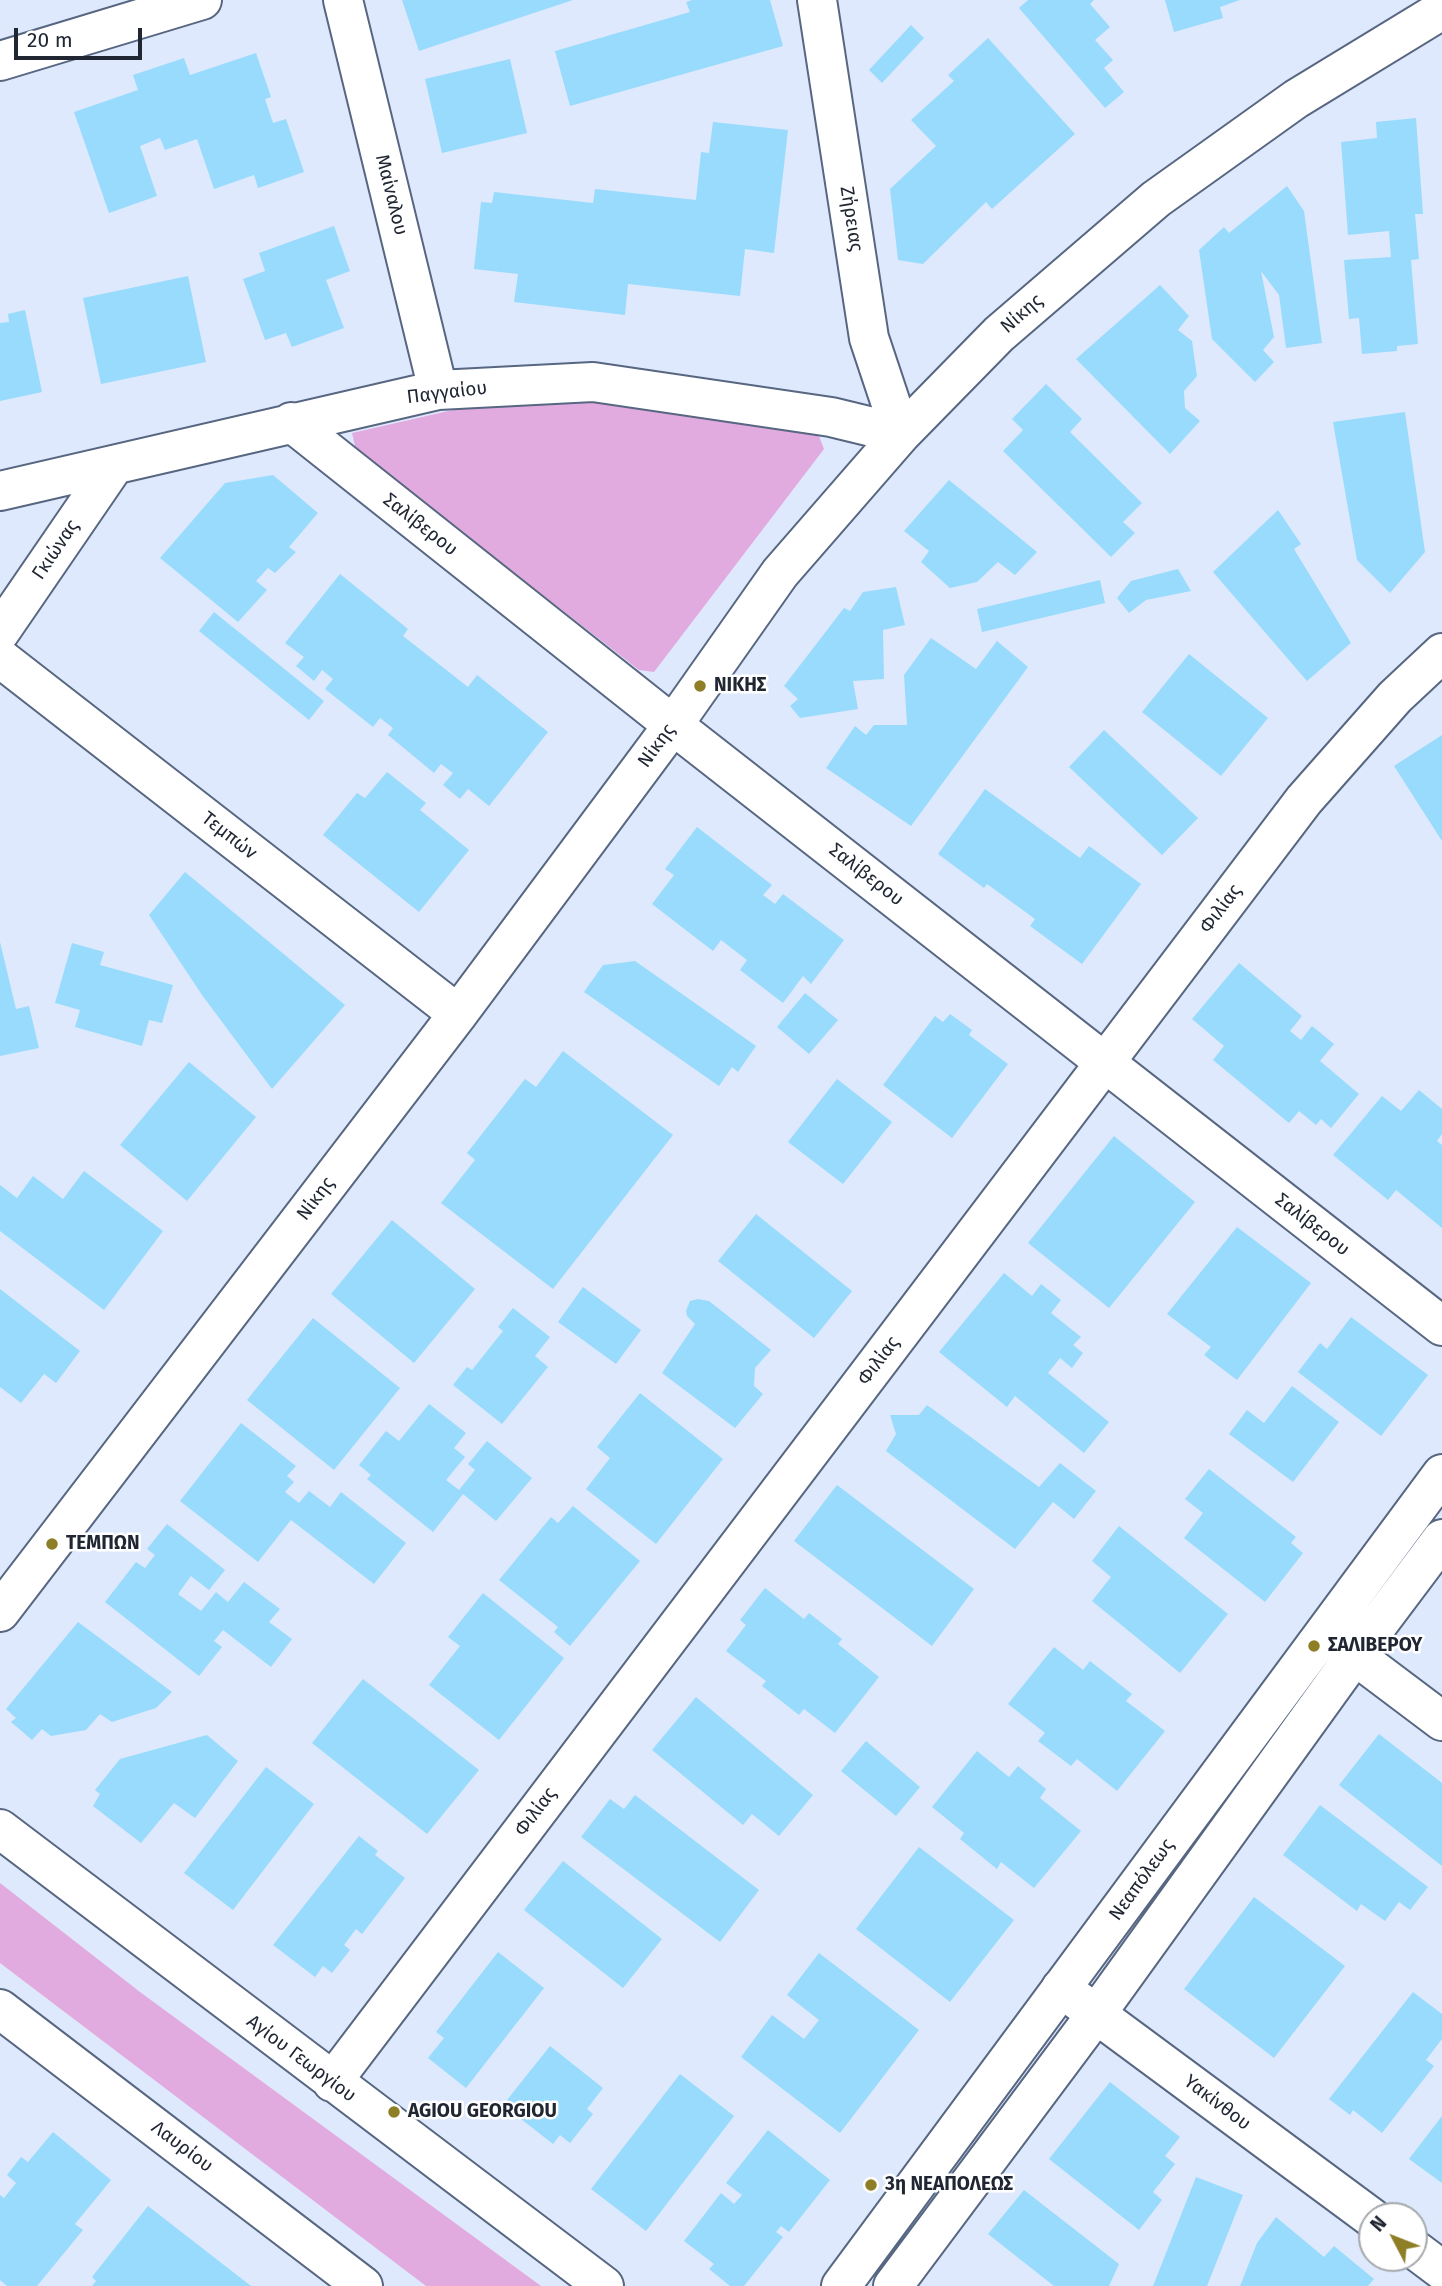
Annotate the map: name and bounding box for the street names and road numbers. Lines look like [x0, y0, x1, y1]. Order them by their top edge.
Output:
street label: Μαίναλου [370, 152, 412, 238]
street label: Ζήρειας [835, 185, 867, 253]
street label: Νίκης [996, 289, 1048, 339]
street label: Παγγαίου [405, 377, 489, 409]
street label: Σαλίβερου [378, 489, 462, 561]
street label: Γκιώνας [28, 516, 84, 584]
street label: Νίκης [634, 720, 680, 772]
street label: Τεμπών [197, 807, 261, 865]
street label: Σαλίβερου [824, 839, 908, 911]
street label: Φιλίας [1195, 880, 1247, 938]
street label: Νίκης [292, 1173, 340, 1225]
street label: Σαλίβερου [1270, 1189, 1354, 1261]
street label: Φιλίας [853, 1332, 905, 1390]
street label: Φιλίας [510, 1783, 562, 1841]
street label: Νεαπόλεως [1105, 1835, 1179, 1925]
street label: Αγίου Γεωργίου [242, 2011, 360, 2107]
street label: Υακίνθου [1179, 2070, 1255, 2136]
street label: Λαυρίου [147, 2116, 217, 2178]

